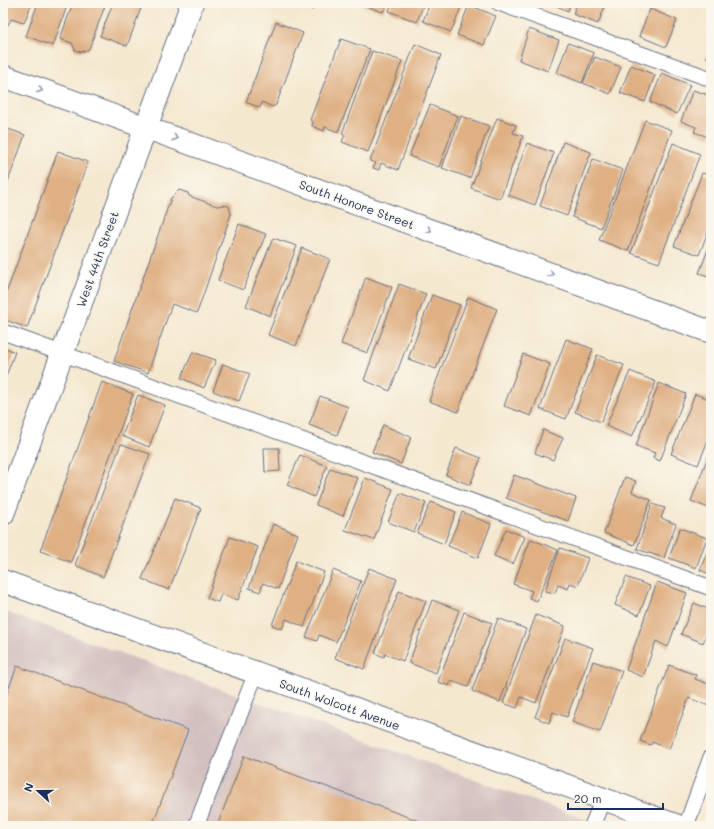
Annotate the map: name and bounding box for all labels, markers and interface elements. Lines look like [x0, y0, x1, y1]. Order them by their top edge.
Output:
one-way arrow [36, 85, 43, 93]
one-way arrow [172, 134, 179, 142]
street label: South Honore Street [297, 176, 417, 232]
street label: West 44th Street [72, 209, 122, 309]
one-way arrow [426, 225, 433, 234]
one-way arrow [548, 269, 555, 278]
street label: South Wolcott Avenue [278, 675, 402, 733]
north arrow [18, 771, 58, 811]
text: N [20, 781, 37, 794]
scale bar [568, 785, 663, 811]
text: 20 m [574, 790, 602, 806]

